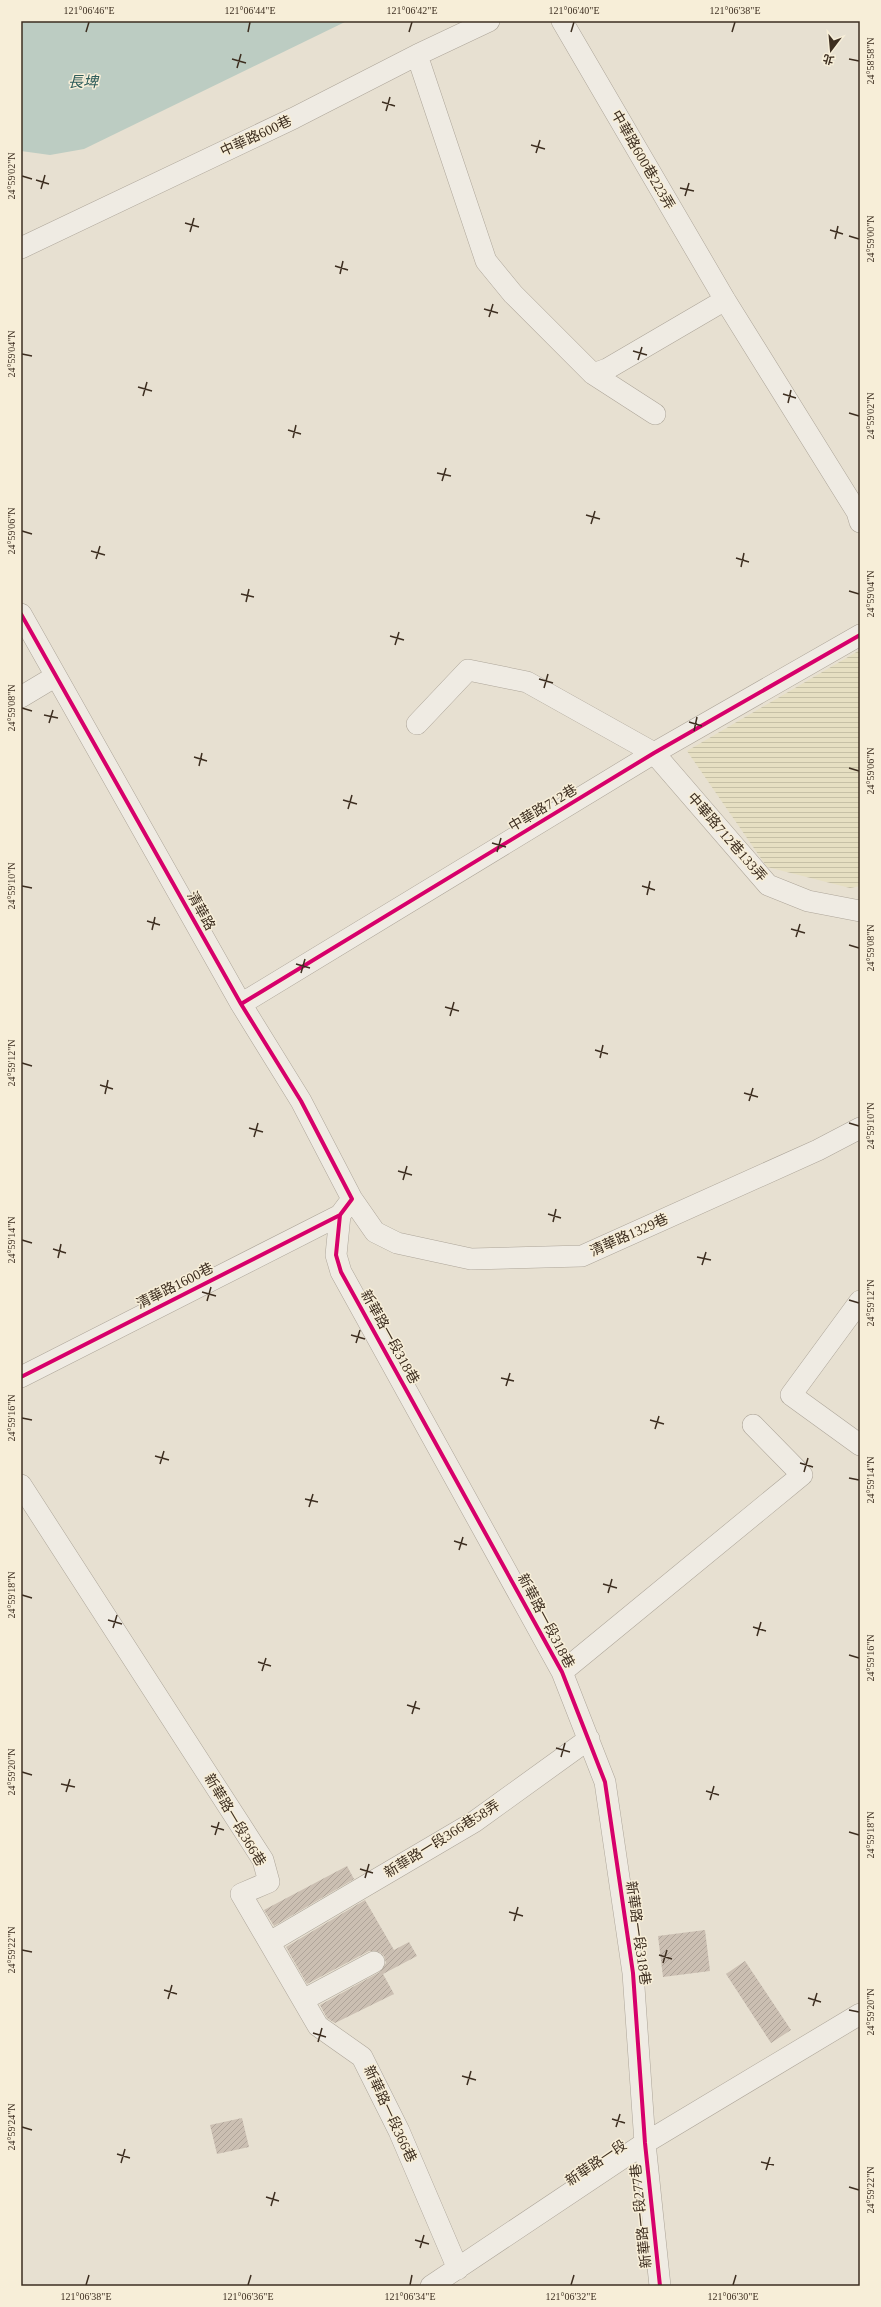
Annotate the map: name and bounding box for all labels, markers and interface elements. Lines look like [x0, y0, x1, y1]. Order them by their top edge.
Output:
text: 121°06'46"E [64, 5, 115, 16]
text: 121°06'44"E [225, 5, 276, 16]
text: 121°06'42"E [387, 5, 438, 16]
text: 121°06'40"E [549, 5, 600, 16]
text: 121°06'38"E [710, 5, 761, 16]
north arrow [811, 30, 851, 70]
text: 24°58'58"N [865, 37, 876, 85]
text: 北 [821, 52, 835, 67]
water label: 長埤 [68, 74, 100, 90]
street label: 中華路600巷223弄 [609, 108, 677, 212]
street label: 中華路600巷 [218, 113, 294, 159]
text: 24°59'02"N [6, 152, 17, 200]
text: 24°59'00"N [865, 215, 876, 263]
text: 24°59'04"N [6, 330, 17, 378]
text: 24°59'02"N [865, 392, 876, 440]
text: 24°59'06"N [6, 507, 17, 555]
text: 24°59'04"N [865, 570, 876, 618]
text: 24°59'08"N [6, 684, 17, 732]
text: 24°59'06"N [865, 747, 876, 795]
street label: 中華路712巷 [506, 782, 580, 834]
street label: 中華路712巷133弄 [685, 790, 769, 884]
text: 24°59'10"N [6, 862, 17, 910]
street label: 清華路 [184, 889, 218, 933]
text: 24°59'08"N [865, 924, 876, 972]
text: 24°59'12"N [6, 1039, 17, 1087]
text: 24°59'10"N [865, 1102, 876, 1150]
street label: 清華路1329巷 [588, 1211, 670, 1259]
text: 24°59'14"N [6, 1216, 17, 1264]
street label: 清華路1600巷 [134, 1260, 216, 1312]
text: 24°59'12"N [865, 1279, 876, 1327]
street label: 新華路一段318巷 [358, 1287, 422, 1387]
text: 24°59'16"N [6, 1394, 17, 1442]
text: 24°59'14"N [865, 1456, 876, 1504]
text: 24°59'18"N [6, 1571, 17, 1619]
street label: 新華路一段318巷 [515, 1571, 577, 1671]
text: 24°59'16"N [865, 1634, 876, 1682]
text: 24°59'20"N [6, 1748, 17, 1796]
street label: 新華路一段366巷 [202, 1771, 268, 1869]
street label: 新華路一段366巷58弄 [382, 1797, 502, 1881]
text: 24°59'18"N [865, 1811, 876, 1859]
street label: 新華路一段318巷 [623, 1880, 653, 1986]
text: 24°59'22"N [6, 1926, 17, 1974]
text: 24°59'20"N [865, 1988, 876, 2036]
street label: 新華路一段366巷 [361, 2063, 419, 2165]
text: 24°59'24"N [6, 2103, 17, 2151]
street label: 新華路一段 [563, 2137, 629, 2189]
street label: 新華路一段277巷 [628, 2163, 654, 2269]
text: 24°59'22"N [865, 2166, 876, 2214]
text: 121°06'38"E [61, 2291, 112, 2302]
text: 121°06'36"E [223, 2291, 274, 2302]
text: 121°06'34"E [385, 2291, 436, 2302]
text: 121°06'32"E [546, 2291, 597, 2302]
text: 121°06'30"E [708, 2291, 759, 2302]

